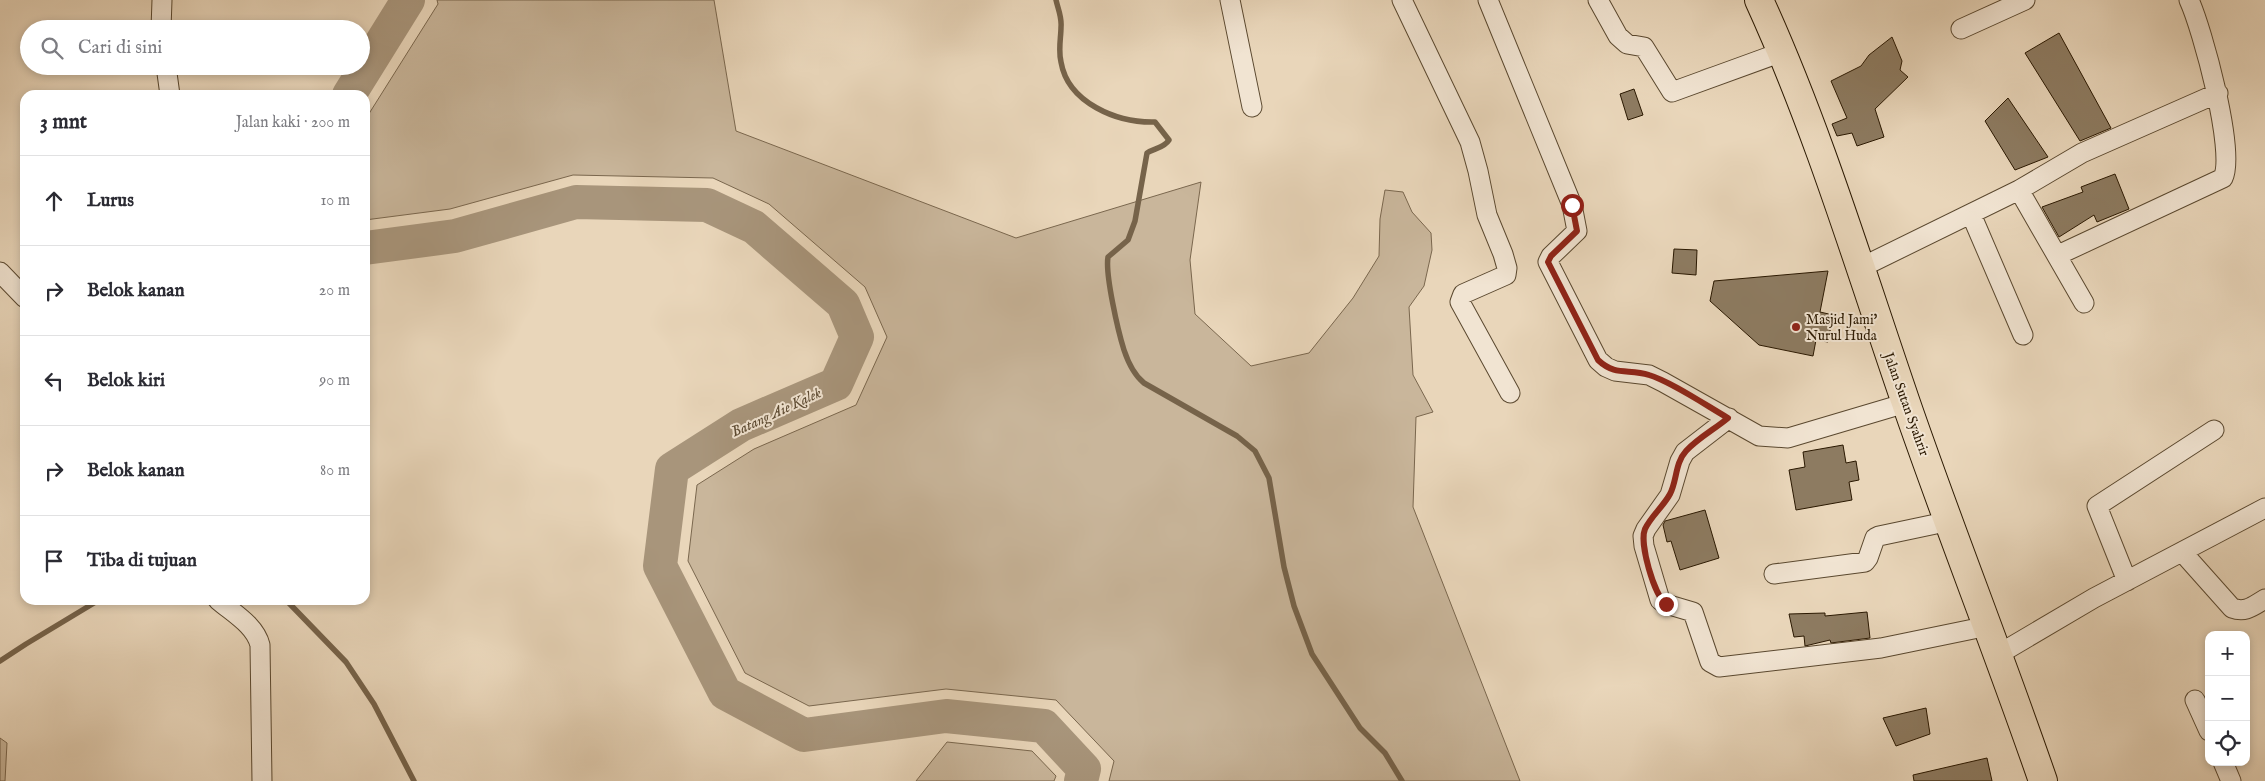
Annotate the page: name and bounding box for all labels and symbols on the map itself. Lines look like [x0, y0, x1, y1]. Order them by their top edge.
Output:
route start [1561, 194, 1584, 217]
place label: Masjid Jami' Nurul Huda [1806, 311, 1878, 345]
marker: Masjid Jami' Nurul Huda [1790, 321, 1802, 333]
street label: Jalan Sutan Syahrir [1878, 348, 1933, 459]
water label: Batang Aie Kalek [728, 383, 825, 443]
route end [1655, 593, 1678, 616]

